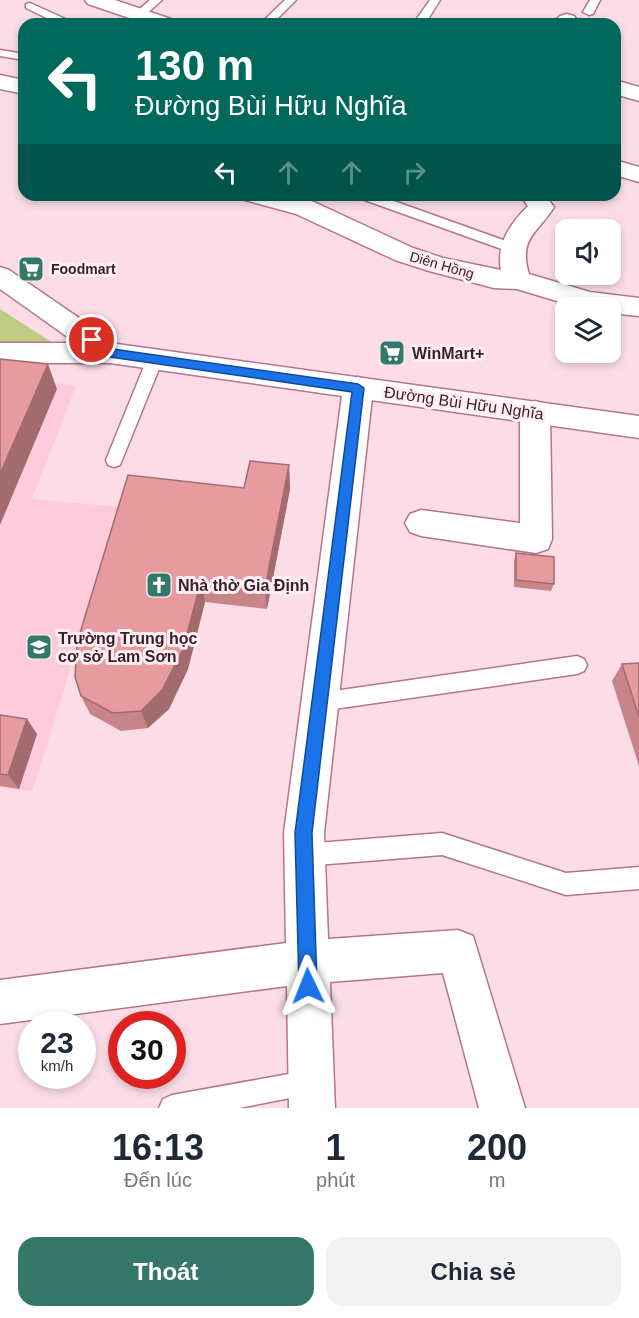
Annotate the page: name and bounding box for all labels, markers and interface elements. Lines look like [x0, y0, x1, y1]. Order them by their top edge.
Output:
icon: left [36, 42, 114, 120]
text: 130 m [135, 42, 254, 89]
text: Đường Bùi Hữu Nghĩa [135, 91, 406, 121]
icon: left [209, 156, 242, 189]
icon: ahead [272, 156, 305, 189]
icon: ahead [335, 156, 368, 189]
icon: right [398, 156, 431, 189]
map controls [555, 219, 621, 363]
button: sound [555, 219, 621, 285]
street label: Diên Hồng [408, 248, 476, 282]
supermarket icon: Foodmart [16, 254, 46, 284]
place label: Foodmart [51, 261, 116, 277]
button: layers [555, 297, 621, 363]
pin [66, 314, 117, 365]
icon: arrive [75, 323, 108, 356]
supermarket icon: WinMart+ [377, 338, 407, 368]
place label: WinMart+ [412, 345, 484, 362]
street label: Đường Bùi Hữu Nghĩa [383, 383, 545, 423]
church icon: Nhà thờ Gia Định [144, 570, 174, 600]
place label: Nhà thờ Gia Định [178, 577, 309, 594]
place label: Trường Trung học cơ sở Lam Sơn [58, 630, 198, 665]
school or university icon: Trường Trung học cơ sở Lam Sơn [24, 632, 54, 662]
position arrow [276, 954, 340, 1018]
speed limit sign: 30 [108, 1011, 186, 1089]
text: 23 [40, 1026, 74, 1059]
text: km/h [41, 1057, 73, 1074]
text: 16:13 [112, 1127, 204, 1168]
text: 1 [325, 1127, 346, 1168]
text: 200 [467, 1127, 527, 1168]
text: Đến lúc [124, 1169, 192, 1191]
text: phút [316, 1169, 355, 1191]
text: m [489, 1169, 505, 1191]
button: Thoát [18, 1237, 314, 1306]
button: Chia sẻ [326, 1237, 621, 1306]

